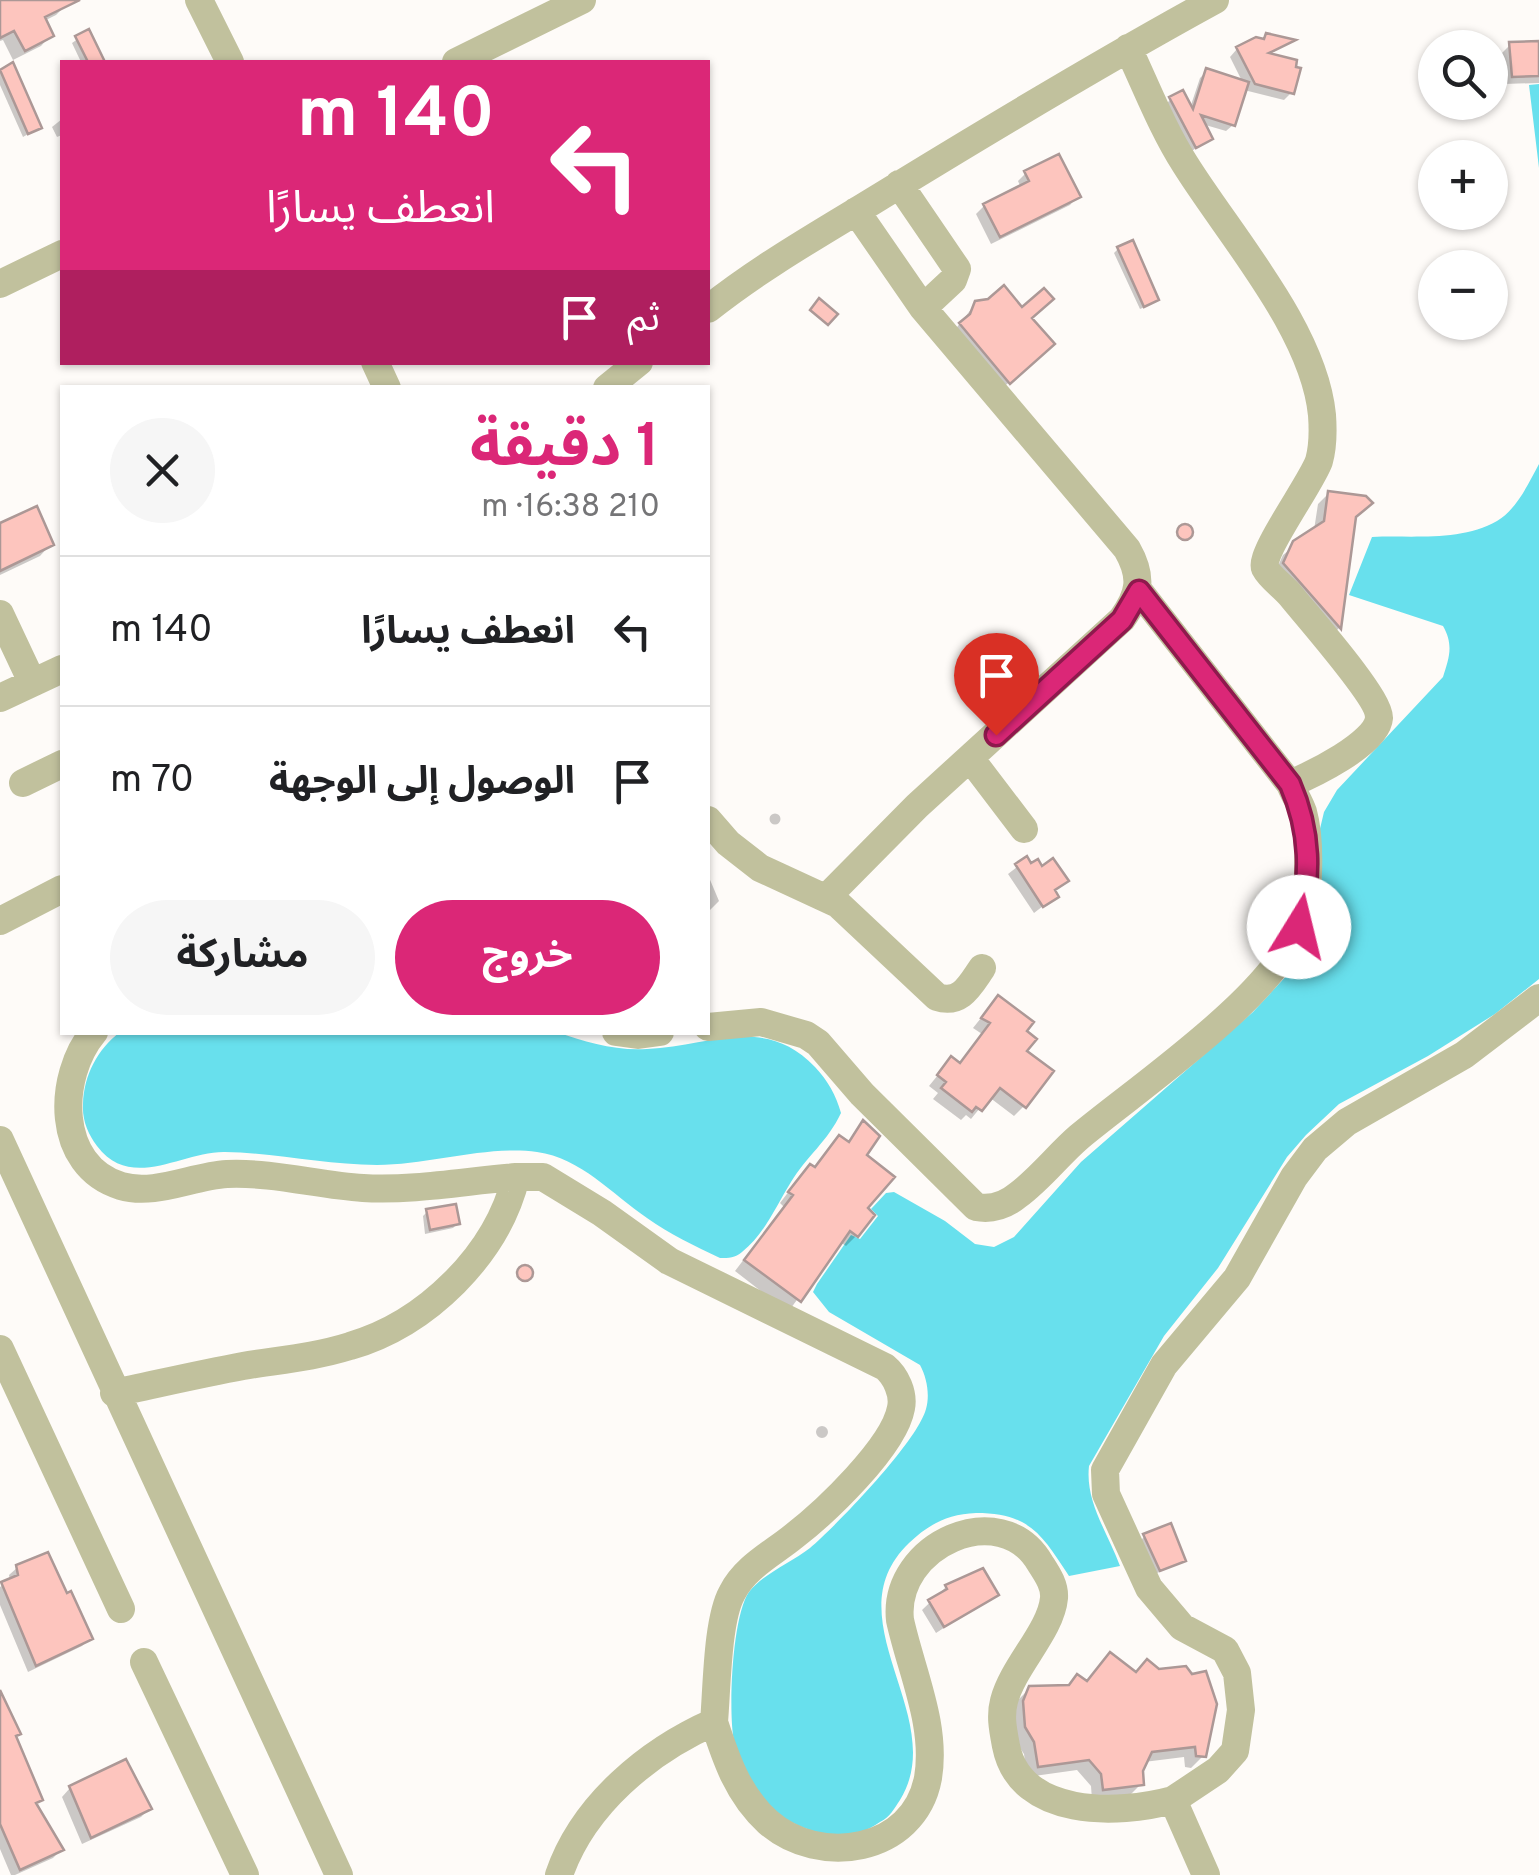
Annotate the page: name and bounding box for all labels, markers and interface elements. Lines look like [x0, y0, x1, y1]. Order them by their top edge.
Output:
map controls [1418, 30, 1508, 340]
button: search [1418, 30, 1508, 120]
text: 140 m [297, 73, 495, 162]
icon: left [530, 100, 660, 230]
button: + [1418, 140, 1508, 230]
text: انعطف يسارًا [266, 182, 495, 239]
button: − [1418, 250, 1508, 340]
icon: arrive [552, 290, 607, 345]
text: ثم [627, 296, 660, 345]
text: 1 دقيقة [470, 412, 660, 488]
button: close [110, 418, 215, 523]
text: 210 m · 16:38 [481, 488, 660, 528]
icon: left [605, 604, 660, 659]
text: 140 m [110, 607, 213, 656]
text: انعطف يسارًا [361, 609, 575, 658]
pin [954, 633, 1039, 736]
icon: arrive [969, 648, 1024, 703]
icon: arrive [605, 754, 660, 809]
text: 70 m [110, 757, 194, 806]
text: الوصول إلى الوجهة [269, 759, 575, 808]
position arrow [1247, 875, 1351, 979]
button: مشاركة [110, 900, 375, 1015]
button: خروج [395, 900, 660, 1015]

